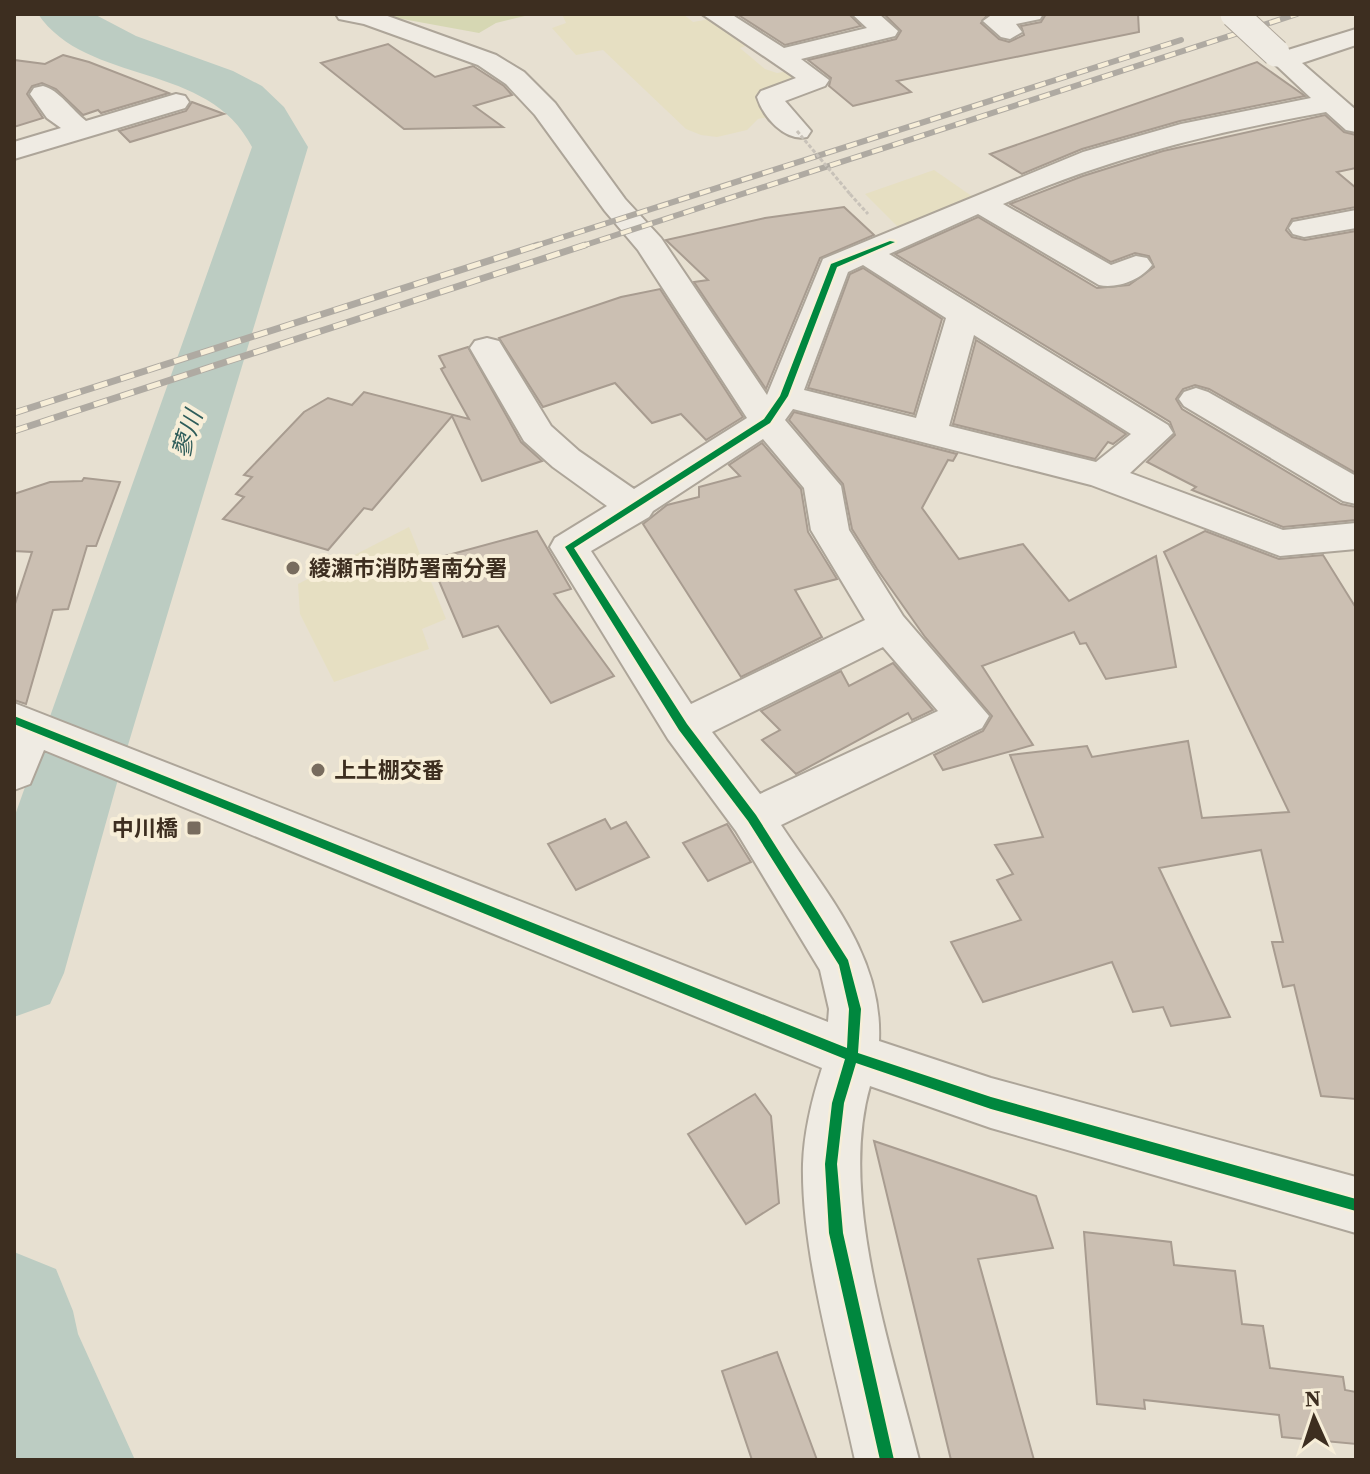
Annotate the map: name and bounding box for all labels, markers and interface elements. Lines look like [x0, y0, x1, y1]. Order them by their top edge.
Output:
water label: 蓼川 [164, 403, 211, 462]
place label: 綾瀬市消防署南分署 [309, 553, 507, 583]
marker: 綾瀬市消防署南分署 [284, 559, 302, 577]
place label: 上土棚交番 [334, 755, 444, 785]
marker: 上土棚交番 [309, 761, 327, 779]
place label: 中川橋 [112, 813, 178, 843]
marker: 中川橋 [185, 819, 203, 837]
north arrow [1274, 1378, 1354, 1458]
text: N [1304, 1383, 1322, 1413]

